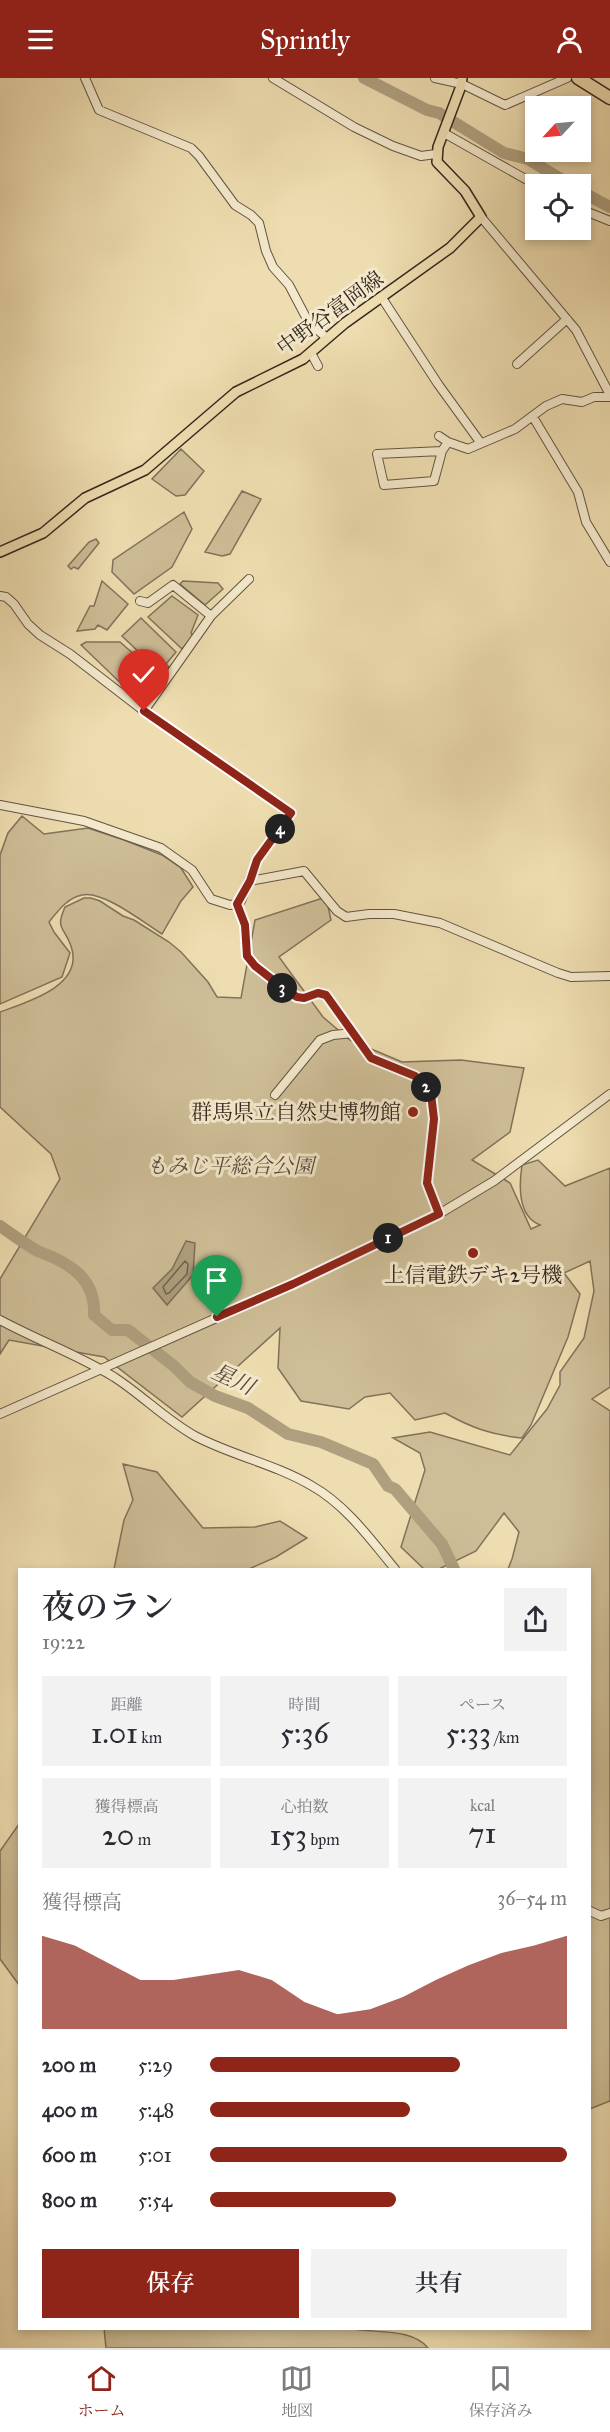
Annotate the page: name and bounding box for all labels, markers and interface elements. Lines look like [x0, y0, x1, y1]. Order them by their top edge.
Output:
icon: menu [24, 23, 57, 56]
text: Sprintly [260, 23, 350, 56]
icon: person [553, 23, 586, 56]
north arrow [525, 96, 591, 162]
map controls [525, 96, 591, 240]
button: locate [525, 174, 591, 240]
street label: 中野谷富岡線 [271, 265, 389, 361]
pin [118, 649, 169, 711]
icon: check [127, 658, 160, 691]
pin: 4 [265, 814, 295, 844]
text: 4 [276, 819, 284, 838]
pin: 3 [267, 973, 297, 1003]
text: 3 [279, 978, 285, 997]
pin: 2 [411, 1072, 441, 1102]
text: 2 [422, 1077, 430, 1096]
place label: 群馬県立自然史博物館 [191, 1099, 401, 1125]
marker: 群馬県立自然史博物館 [406, 1105, 420, 1119]
park label: もみじ平総合公園 [146, 1153, 317, 1179]
pin: 1 [373, 1223, 403, 1253]
text: 1 [385, 1228, 391, 1247]
marker: 上信電鉄デキ2号機 [466, 1246, 480, 1260]
pin [191, 1255, 242, 1317]
place label: 上信電鉄デキ2号機 [384, 1262, 562, 1288]
icon: arrive [200, 1264, 233, 1297]
water label: 星川 [207, 1357, 260, 1401]
text: 夜のラン [42, 1587, 174, 1627]
button: share [504, 1588, 567, 1651]
text: 19:22 [42, 1630, 85, 1654]
text: 距離 [110, 1695, 143, 1714]
text: 時間 [288, 1695, 321, 1714]
text: ペース [459, 1695, 506, 1714]
text: 1.01 [91, 1715, 138, 1751]
text: 5:36 [280, 1715, 329, 1751]
text: 5:33 [445, 1715, 491, 1751]
text: km [138, 1728, 162, 1747]
text: /km [491, 1728, 520, 1747]
text: kcal [470, 1796, 495, 1815]
text: 獲得標高 [94, 1797, 159, 1816]
text: 心拍数 [280, 1797, 329, 1816]
text: 71 [469, 1815, 496, 1851]
text: 20 [102, 1817, 134, 1853]
text: 153 [269, 1817, 307, 1853]
text: m [134, 1830, 151, 1849]
text: bpm [307, 1830, 340, 1849]
text: 36–54 m [497, 1886, 567, 1910]
text: 獲得標高 [42, 1890, 122, 1914]
text: 200 m [42, 2053, 96, 2077]
text: 5:29 [138, 2053, 173, 2077]
text: 400 m [42, 2098, 98, 2122]
text: 5:48 [138, 2098, 174, 2122]
text: 600 m [42, 2143, 97, 2167]
text: 5:01 [138, 2143, 172, 2167]
text: 800 m [42, 2188, 97, 2212]
text: 5:54 [138, 2188, 172, 2212]
button: 保存 [42, 2249, 299, 2318]
button: 共有 [311, 2249, 567, 2318]
tab: ホーム [77, 2362, 126, 2421]
tab: 地図 [280, 2362, 313, 2421]
tab: 保存済み [468, 2362, 532, 2421]

